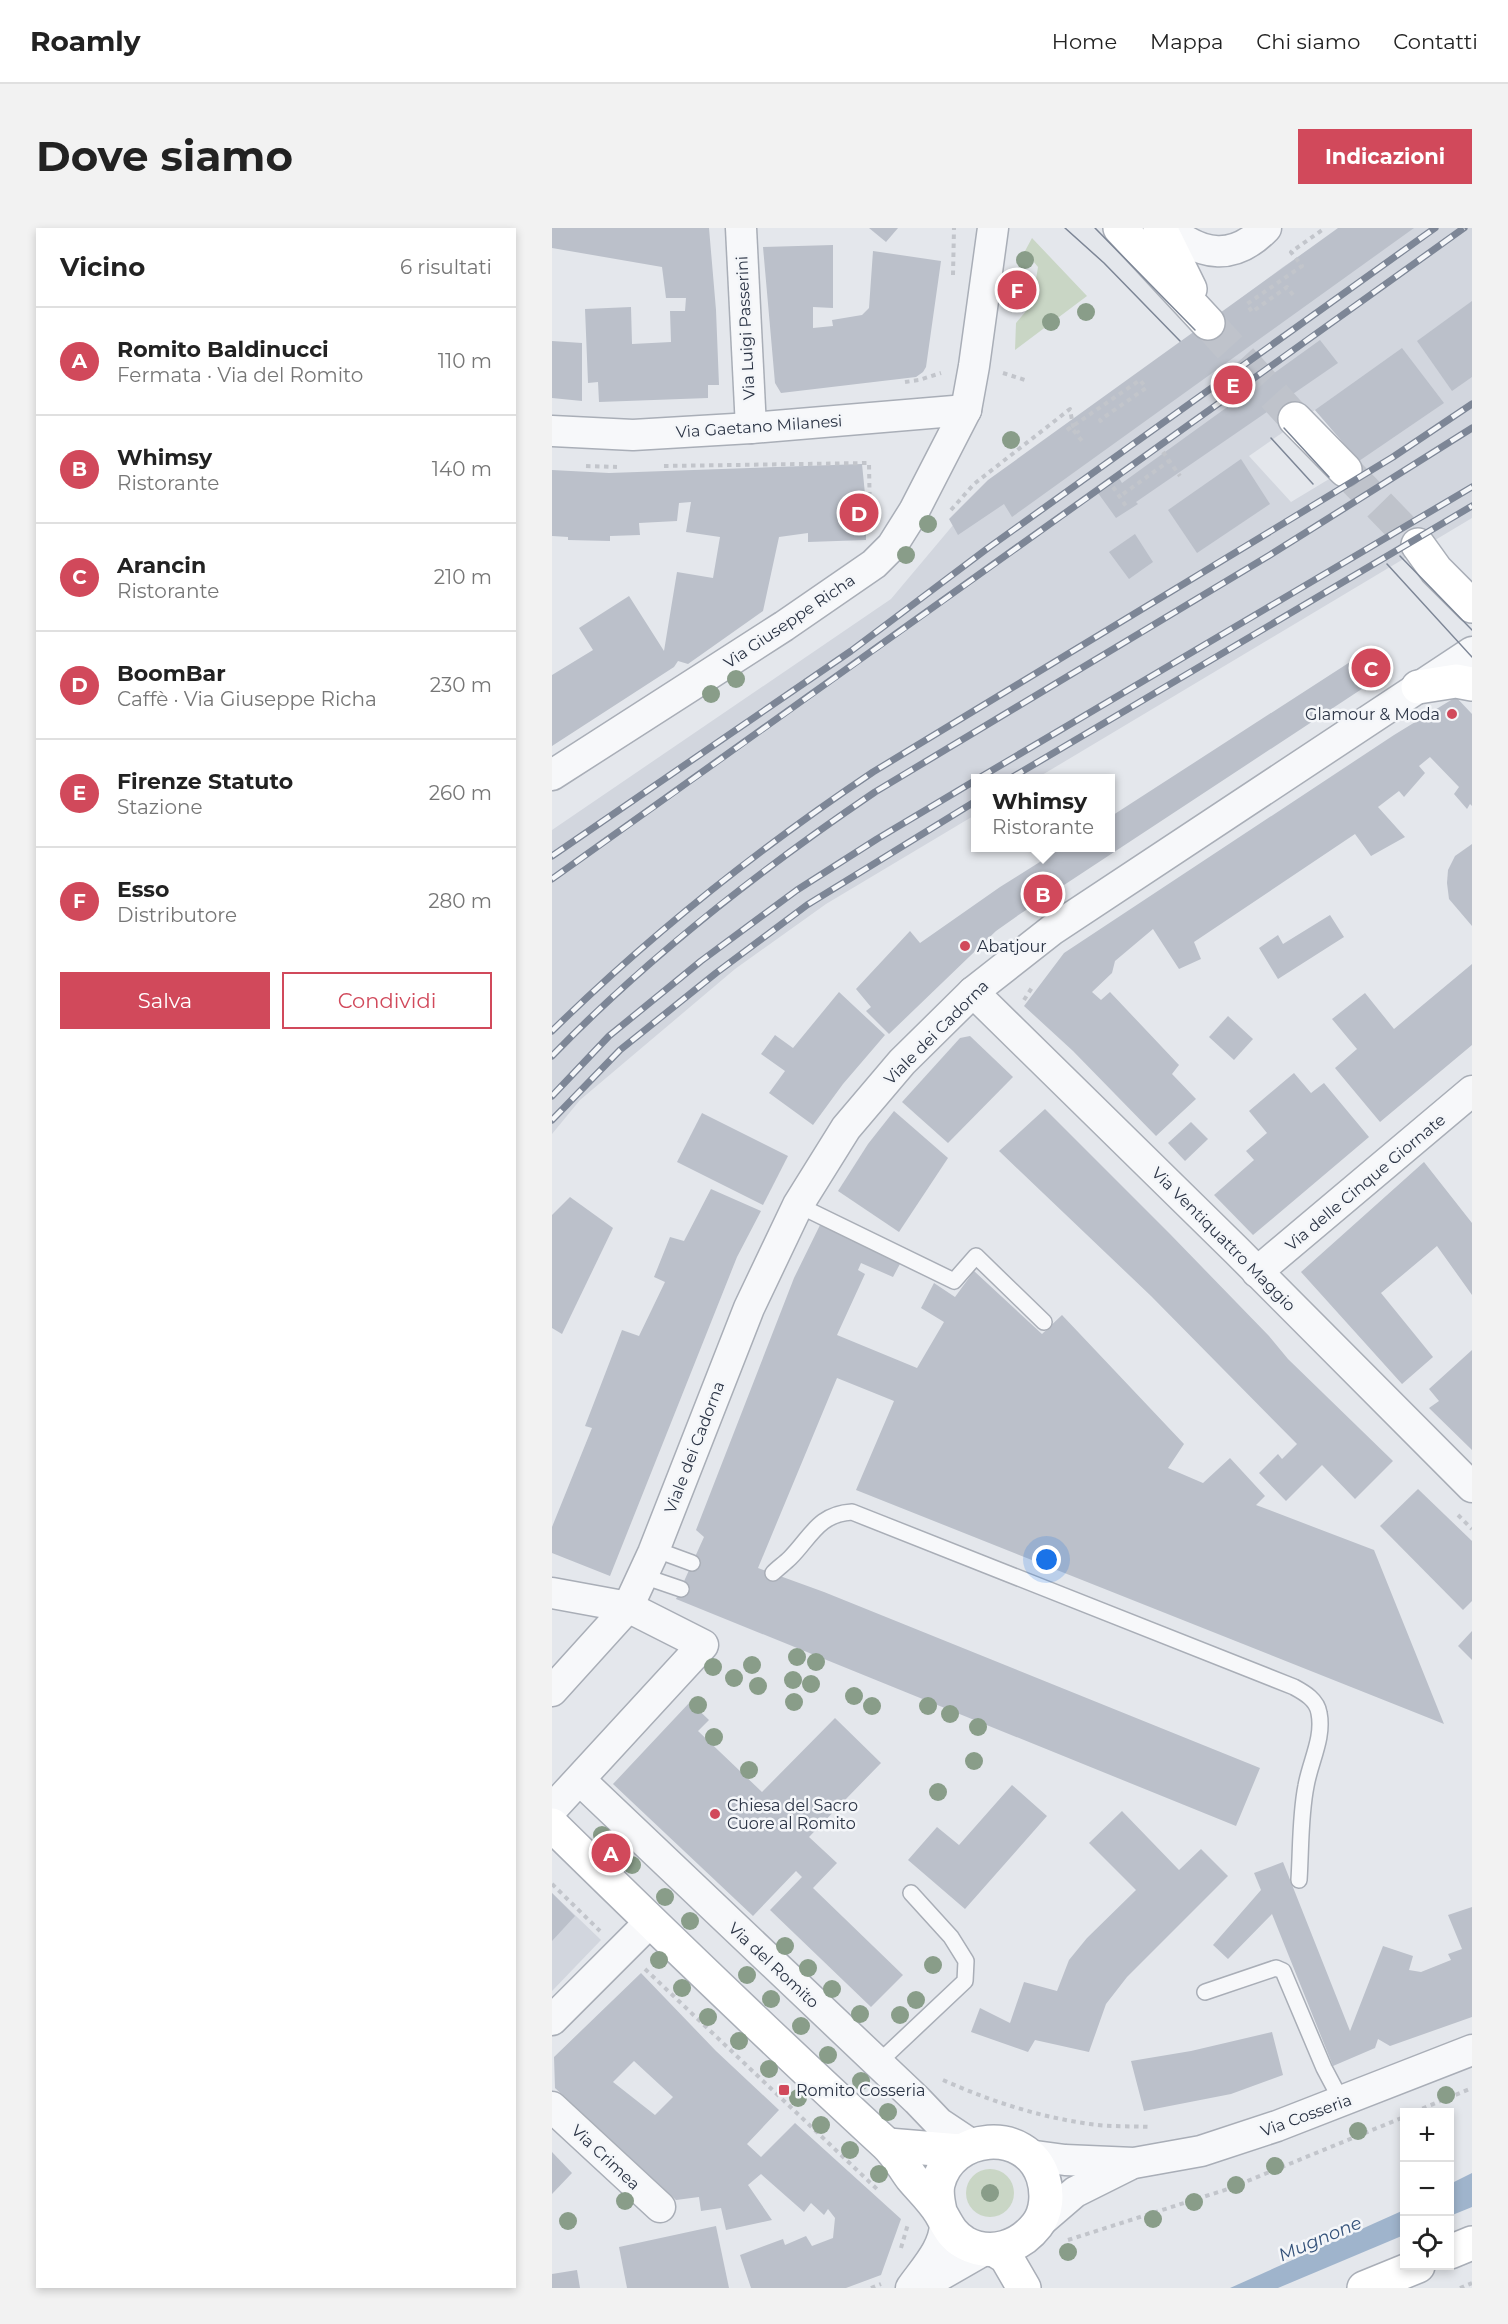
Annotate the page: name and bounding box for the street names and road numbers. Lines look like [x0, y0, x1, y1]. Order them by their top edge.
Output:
street label: Via Luigi Passerini [732, 255, 759, 401]
street label: Via Gaetano Milanesi [675, 411, 843, 442]
street label: Via Giuseppe Richa [720, 570, 859, 672]
street label: Viale dei Cadorna [880, 976, 993, 1089]
street label: Via delle Cinque Giornate [1282, 1110, 1449, 1255]
street label: Via Ventiquattro Maggio [1148, 1163, 1300, 1315]
street label: Viale dei Cadorna [661, 1378, 728, 1516]
street label: Via del Romito [724, 1919, 823, 2012]
street label: Via Cosseria [1258, 2090, 1354, 2141]
street label: Via Crimea [568, 2121, 644, 2194]

